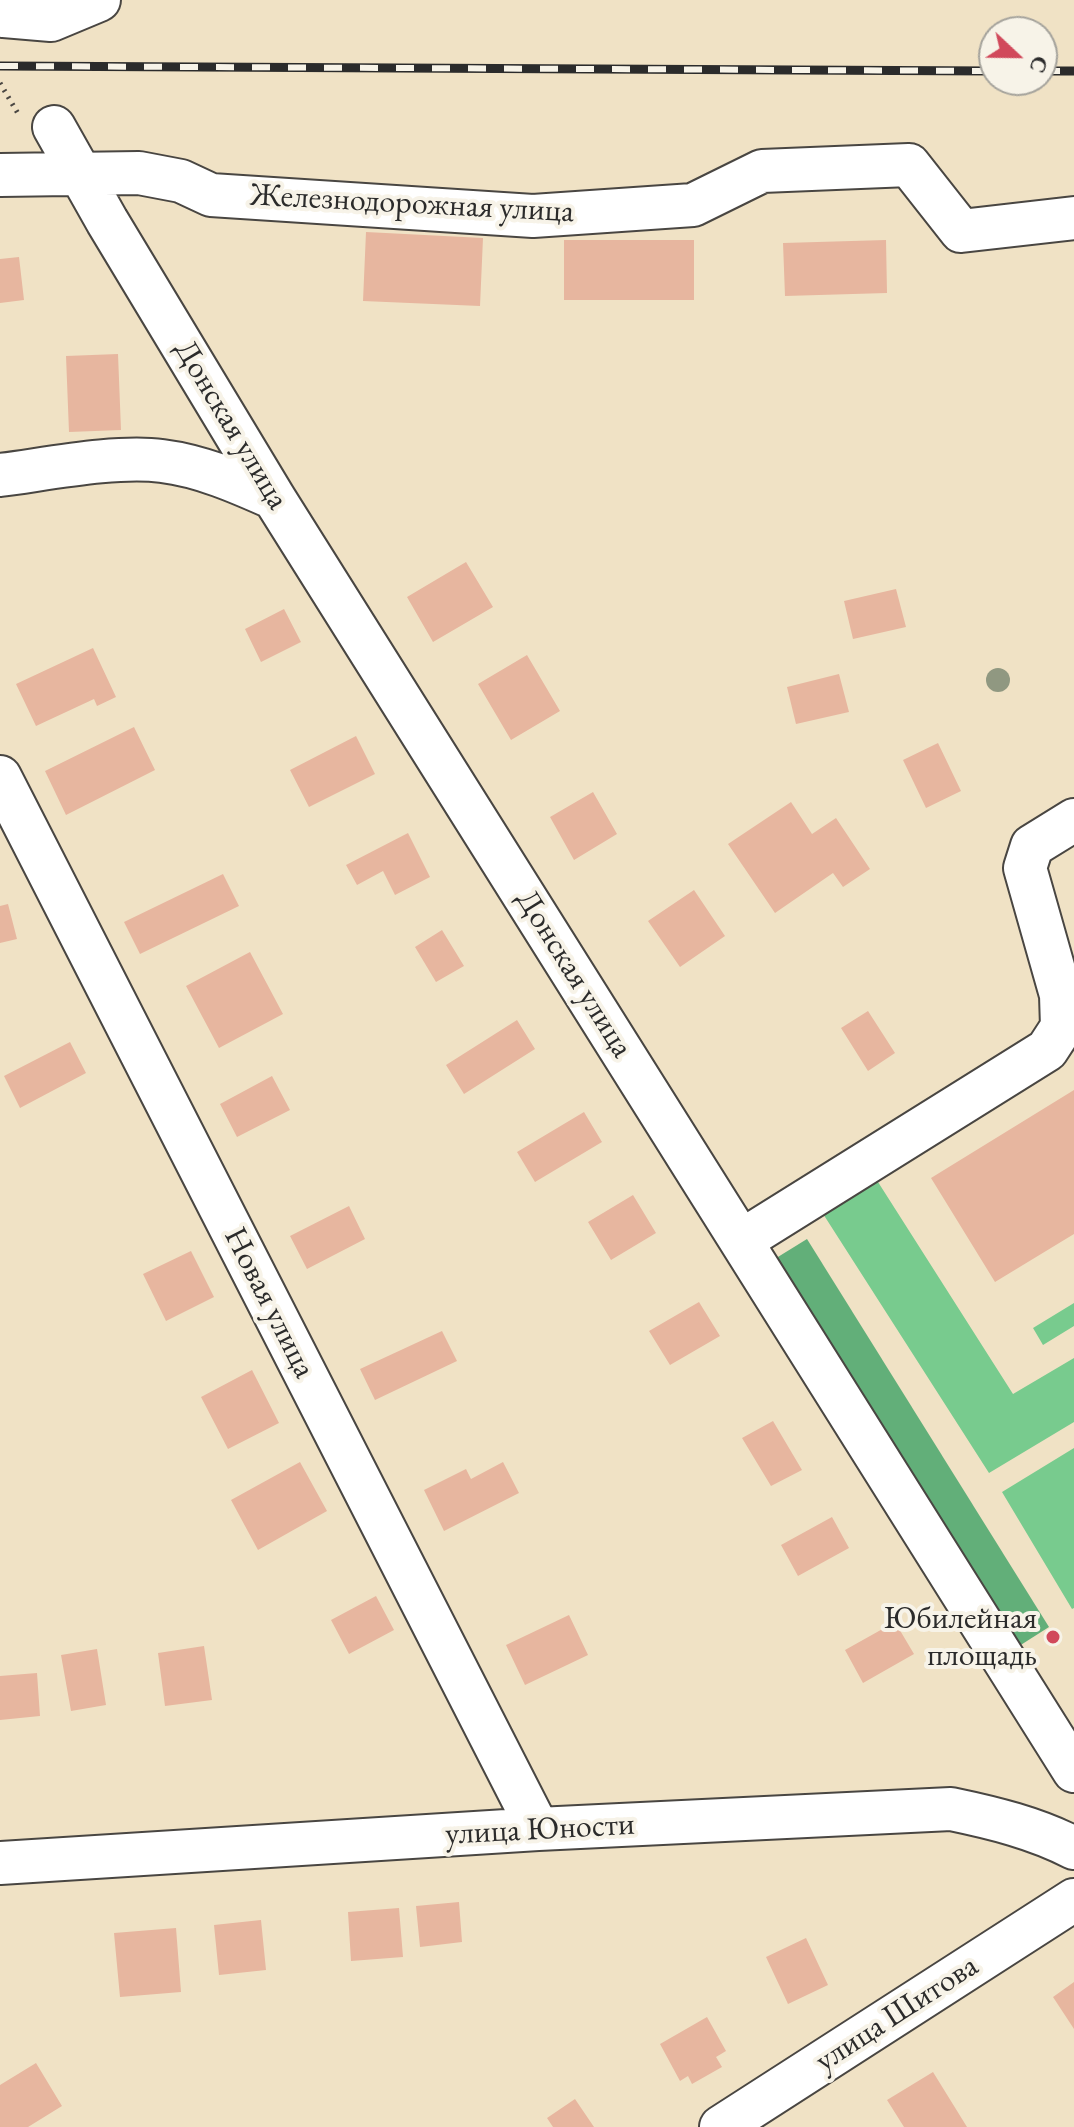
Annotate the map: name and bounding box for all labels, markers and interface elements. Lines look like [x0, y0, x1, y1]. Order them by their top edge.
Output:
north arrow [978, 16, 1058, 96]
text: С [1022, 52, 1055, 77]
street label: Железнодорожная улица [249, 176, 575, 232]
street label: Донская улица [165, 333, 297, 517]
street label: Донская улица [507, 883, 641, 1065]
street label: Новая улица [215, 1221, 323, 1385]
place label: Юбилейная площадь [884, 1600, 1037, 1675]
marker: Юбилейная площадь [1044, 1628, 1062, 1646]
street label: улица Юности [444, 1806, 636, 1854]
street label: улица Шитова [808, 1947, 986, 2081]

